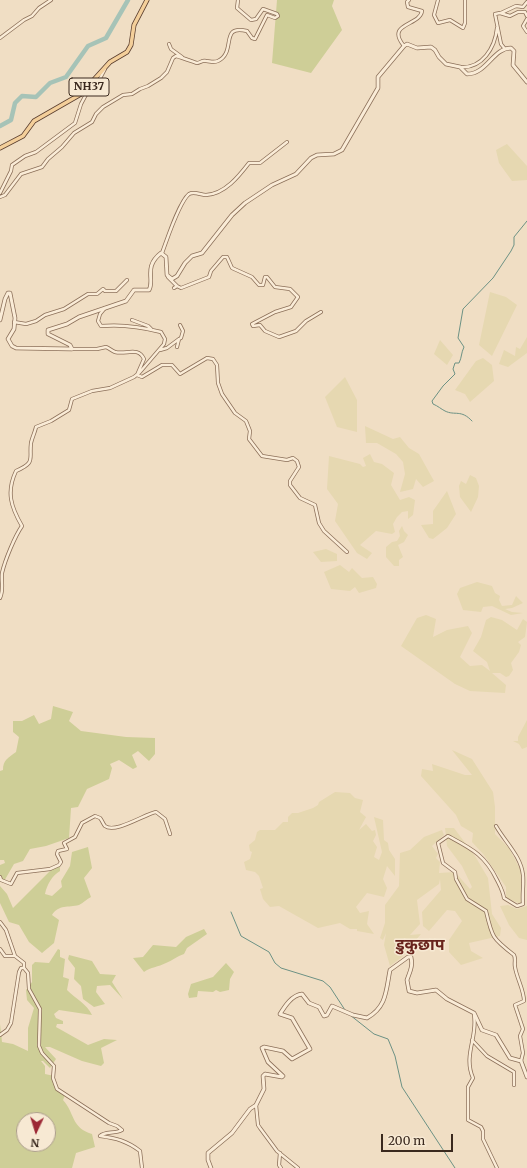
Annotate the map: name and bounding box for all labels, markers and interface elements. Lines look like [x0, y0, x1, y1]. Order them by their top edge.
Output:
road number: NH37 [69, 78, 109, 96]
district label: डुकुछाप [395, 935, 445, 955]
north arrow [16, 1112, 56, 1152]
scale bar [383, 1126, 455, 1152]
text: 200 m [388, 1133, 425, 1148]
text: N [30, 1136, 40, 1150]

